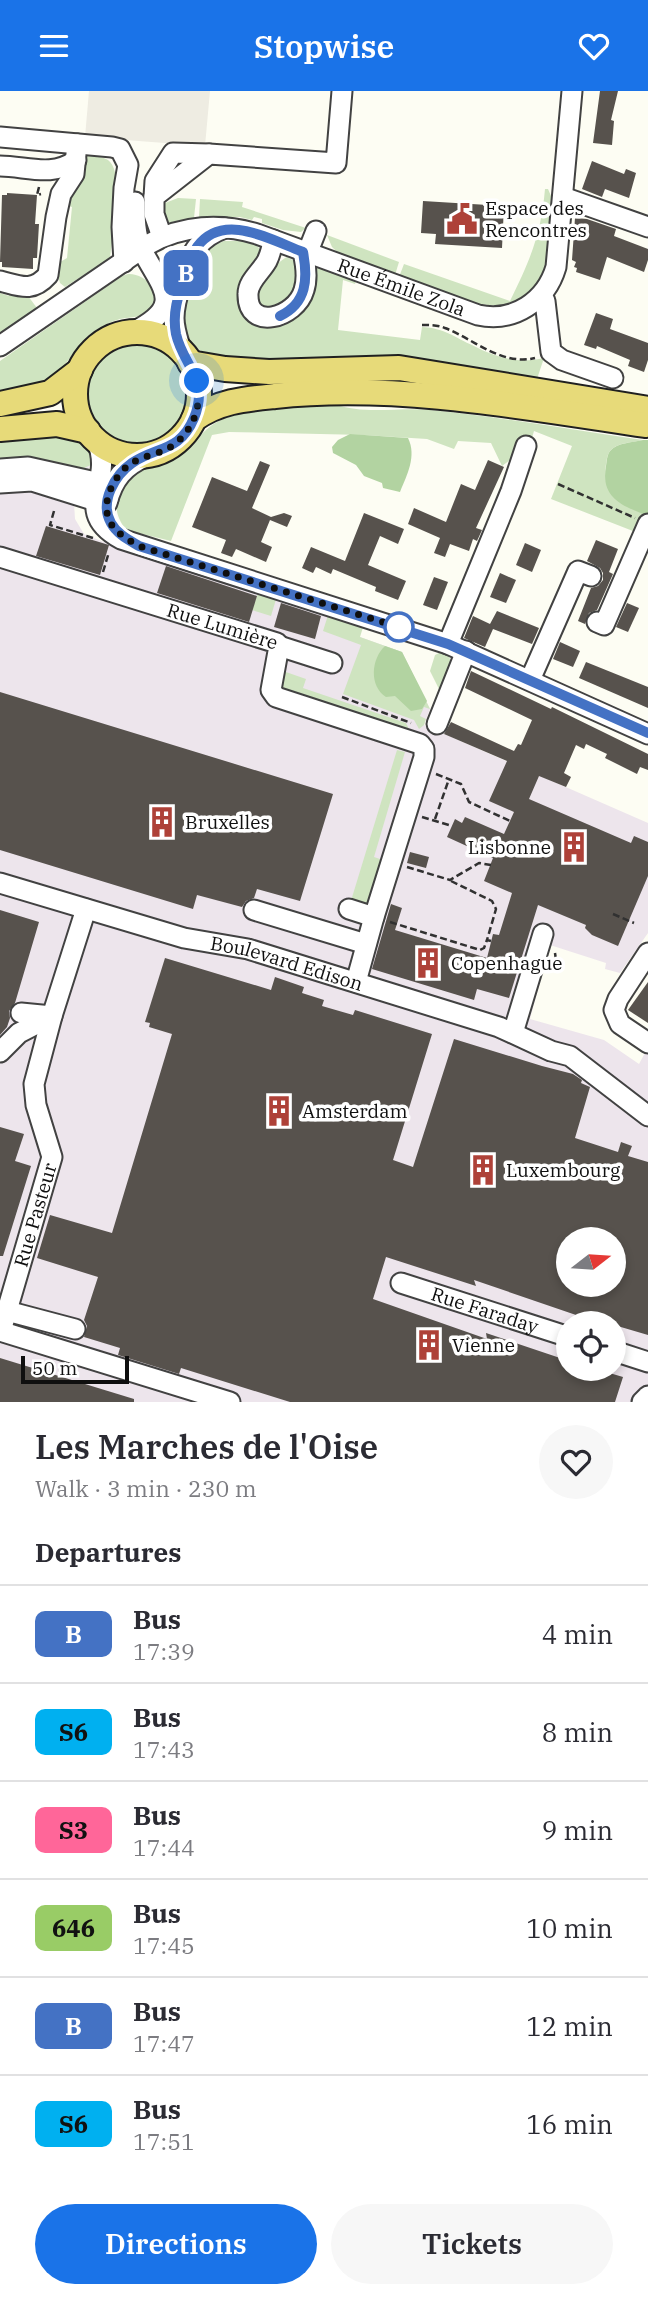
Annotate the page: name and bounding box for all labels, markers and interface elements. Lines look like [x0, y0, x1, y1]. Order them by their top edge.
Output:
text: Stopwise [254, 25, 394, 67]
icon: menu [35, 27, 73, 65]
icon: heart [575, 27, 613, 65]
place label: Espace des Rencontres [485, 196, 587, 242]
public building icon: Espace des Rencontres [445, 202, 479, 236]
line badge: B [163, 250, 209, 296]
street label: Rue Émile Zola [334, 253, 469, 321]
text: B [178, 257, 194, 289]
your location [179, 363, 214, 398]
street label: Rue Lumière [164, 598, 281, 655]
unlabelled marker [384, 612, 414, 642]
building icon: Bruxelles [145, 805, 179, 839]
place label: Bruxelles [185, 810, 270, 834]
building icon: Lisbonne [557, 830, 591, 864]
place label: Lisbonne [468, 835, 551, 859]
street label: Boulevard Edison [209, 931, 366, 996]
building icon: Copenhague [411, 946, 445, 980]
place label: Copenhague [451, 951, 562, 975]
building icon: Amsterdam [262, 1094, 296, 1128]
place label: Amsterdam [302, 1099, 408, 1123]
building icon: Luxembourg [466, 1153, 500, 1187]
place label: Luxembourg [506, 1158, 621, 1182]
street label: Rue Pasteur [8, 1159, 62, 1270]
north arrow [556, 1227, 626, 1297]
map controls [556, 1227, 626, 1381]
street label: Rue Faraday [428, 1281, 542, 1339]
button: locate [556, 1311, 626, 1381]
building icon: Vienne [412, 1328, 446, 1362]
place label: Vienne [452, 1333, 515, 1357]
scale bar [21, 1353, 130, 1385]
text: 50 m [32, 1356, 77, 1380]
text: Les Marches de l'Oise [35, 1425, 378, 1468]
button: heart [539, 1425, 613, 1499]
text: Walk · 3 min · 230 m [35, 1473, 257, 1503]
text: Departures [35, 1535, 181, 1569]
text: Bus [133, 1602, 181, 1636]
text: 4 min [542, 1617, 613, 1651]
text: B [65, 1618, 82, 1650]
text: 17:39 [133, 1636, 195, 1666]
text: Bus [133, 1700, 181, 1734]
text: 8 min [542, 1715, 613, 1749]
text: S6 [59, 1716, 88, 1748]
text: 17:43 [133, 1734, 195, 1764]
text: Bus [133, 1798, 181, 1832]
text: 9 min [542, 1813, 613, 1847]
text: S3 [59, 1814, 88, 1846]
text: 17:44 [133, 1832, 195, 1862]
text: Bus [133, 1896, 181, 1930]
text: 10 min [526, 1911, 613, 1945]
text: 646 [52, 1912, 95, 1944]
text: 17:45 [133, 1930, 195, 1960]
text: Bus [133, 1994, 181, 2028]
text: 12 min [526, 2009, 613, 2043]
text: B [65, 2010, 82, 2042]
text: 17:47 [133, 2028, 195, 2058]
text: Bus [133, 2092, 181, 2126]
text: 16 min [526, 2107, 613, 2141]
text: S6 [59, 2108, 88, 2140]
text: 17:51 [133, 2126, 195, 2156]
button: Directions [35, 2204, 317, 2284]
button: Tickets [331, 2204, 613, 2284]

